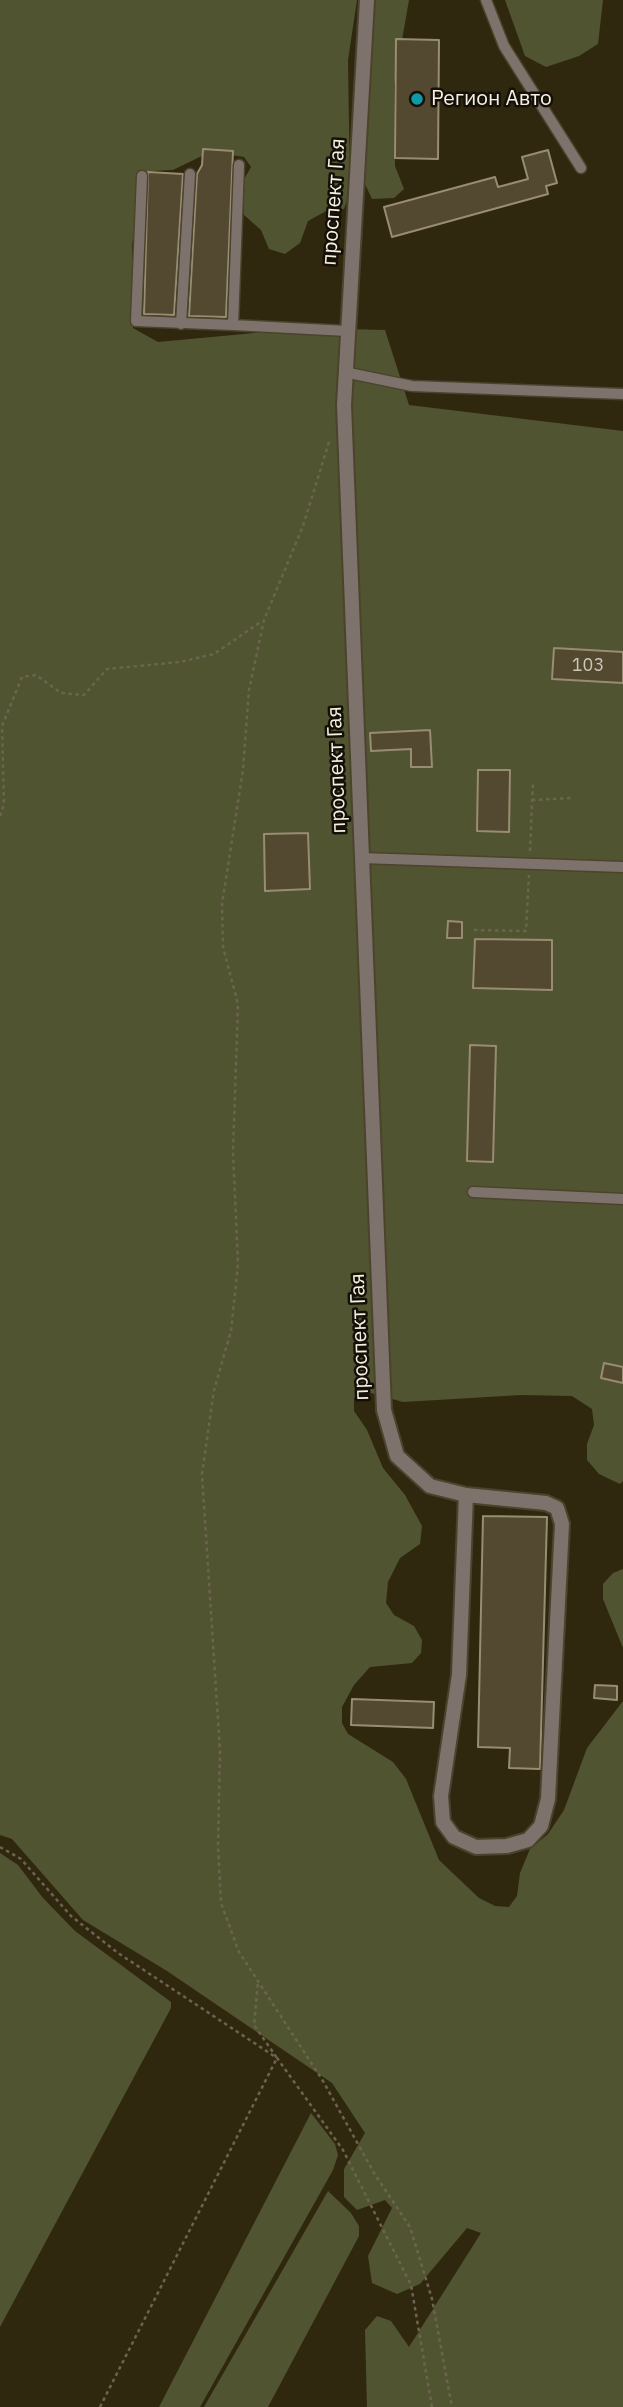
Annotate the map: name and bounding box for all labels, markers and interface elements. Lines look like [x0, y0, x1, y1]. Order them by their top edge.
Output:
place label: Регион Авто [431, 86, 552, 112]
marker: Регион Авто [409, 91, 425, 107]
street label: проспект Гая [317, 137, 351, 267]
house number: 103 [572, 655, 604, 677]
street label: проспект Гая [322, 706, 352, 834]
street label: проспект Гая [345, 1273, 375, 1401]

